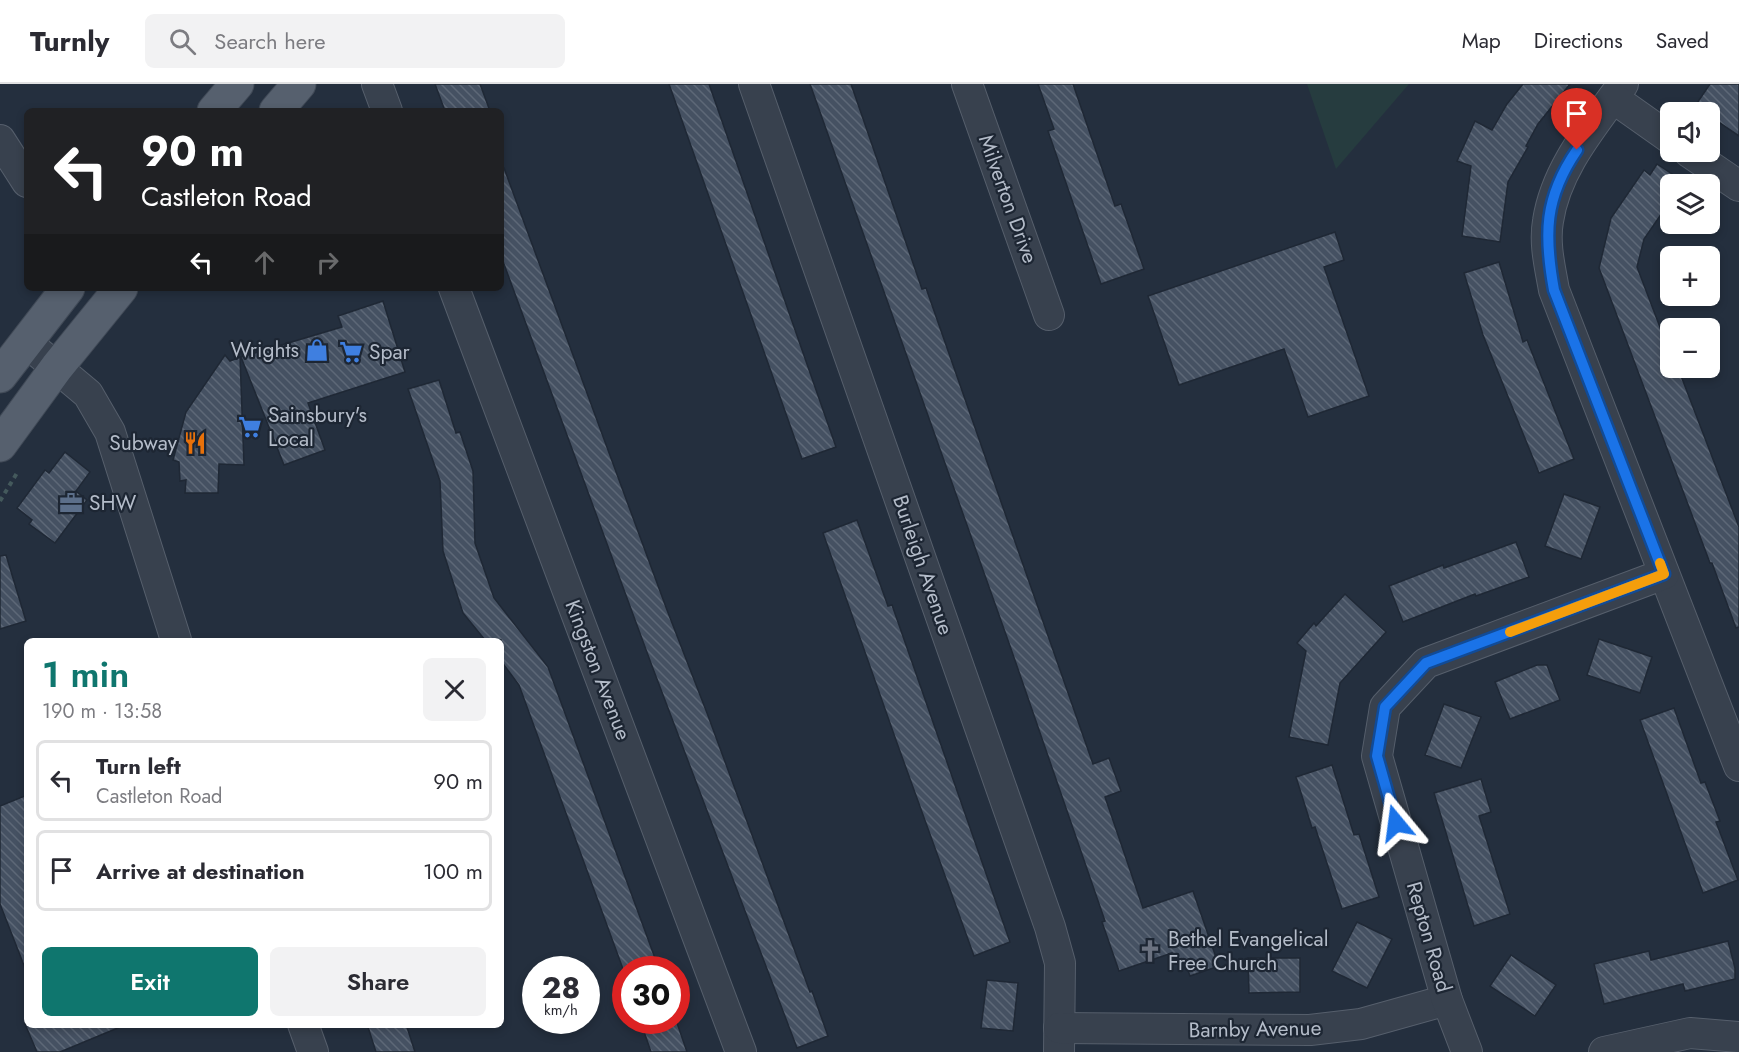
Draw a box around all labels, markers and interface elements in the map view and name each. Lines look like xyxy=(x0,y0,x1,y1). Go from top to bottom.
search box xyxy=(145,14,565,68)
text: Turnly xyxy=(30,21,109,62)
icon: search xyxy=(166,25,199,58)
text: Search here xyxy=(214,25,326,57)
text: Map xyxy=(1462,26,1501,56)
text: Directions xyxy=(1534,26,1623,56)
text: Saved xyxy=(1656,26,1709,56)
pin xyxy=(1551,88,1602,150)
icon: arrive xyxy=(1560,97,1593,130)
map controls xyxy=(1660,102,1720,378)
button: sound xyxy=(1660,102,1720,162)
text: 90 m xyxy=(141,121,244,182)
street label: Milverton Drive xyxy=(971,131,1045,268)
icon: left xyxy=(42,132,120,210)
button: layers xyxy=(1660,174,1720,234)
text: Castleton Road xyxy=(141,177,312,216)
icon: left xyxy=(185,246,218,279)
icon: ahead xyxy=(248,246,281,279)
icon: right xyxy=(311,246,344,279)
button: + xyxy=(1660,246,1720,306)
button: − xyxy=(1660,318,1720,378)
place label: Wrights xyxy=(231,335,299,365)
shop icon: Wrights xyxy=(304,337,330,363)
place label: Spar xyxy=(369,337,411,367)
supermarket icon: Spar xyxy=(338,339,364,365)
place label: Sainsbury's Local xyxy=(268,400,367,454)
supermarket icon: Sainsbury's Local xyxy=(237,414,263,440)
place label: Subway xyxy=(109,428,178,458)
restaurant icon: Subway xyxy=(182,430,208,456)
place label: SHW xyxy=(89,488,137,518)
office icon: SHW xyxy=(58,490,84,516)
street label: Burleigh Avenue xyxy=(885,491,961,639)
street label: Kingston Avenue xyxy=(557,596,639,745)
text: 1 min xyxy=(42,648,129,700)
button: close xyxy=(423,658,486,721)
text: 190 m · 13:58 xyxy=(42,697,162,726)
text: Turn left xyxy=(96,750,181,782)
icon: left xyxy=(45,764,78,797)
text: 90 m xyxy=(433,765,483,797)
text: Castleton Road xyxy=(96,782,222,811)
position arrow xyxy=(1364,791,1428,855)
icon: arrive xyxy=(45,854,78,887)
text: Arrive at destination xyxy=(96,855,305,887)
text: 100 m xyxy=(423,855,483,887)
street label: Repton Road xyxy=(1399,878,1459,996)
place label: Bethel Evangelical Free Church xyxy=(1168,924,1329,978)
church icon: Bethel Evangelical Free Church xyxy=(1137,938,1163,964)
button: Exit xyxy=(42,947,258,1016)
button: Share xyxy=(270,947,486,1016)
speed limit sign: 30 xyxy=(612,956,690,1034)
text: 28 xyxy=(542,966,580,1009)
text: km/h xyxy=(544,999,578,1021)
street label: Barnby Avenue xyxy=(1188,1013,1322,1045)

